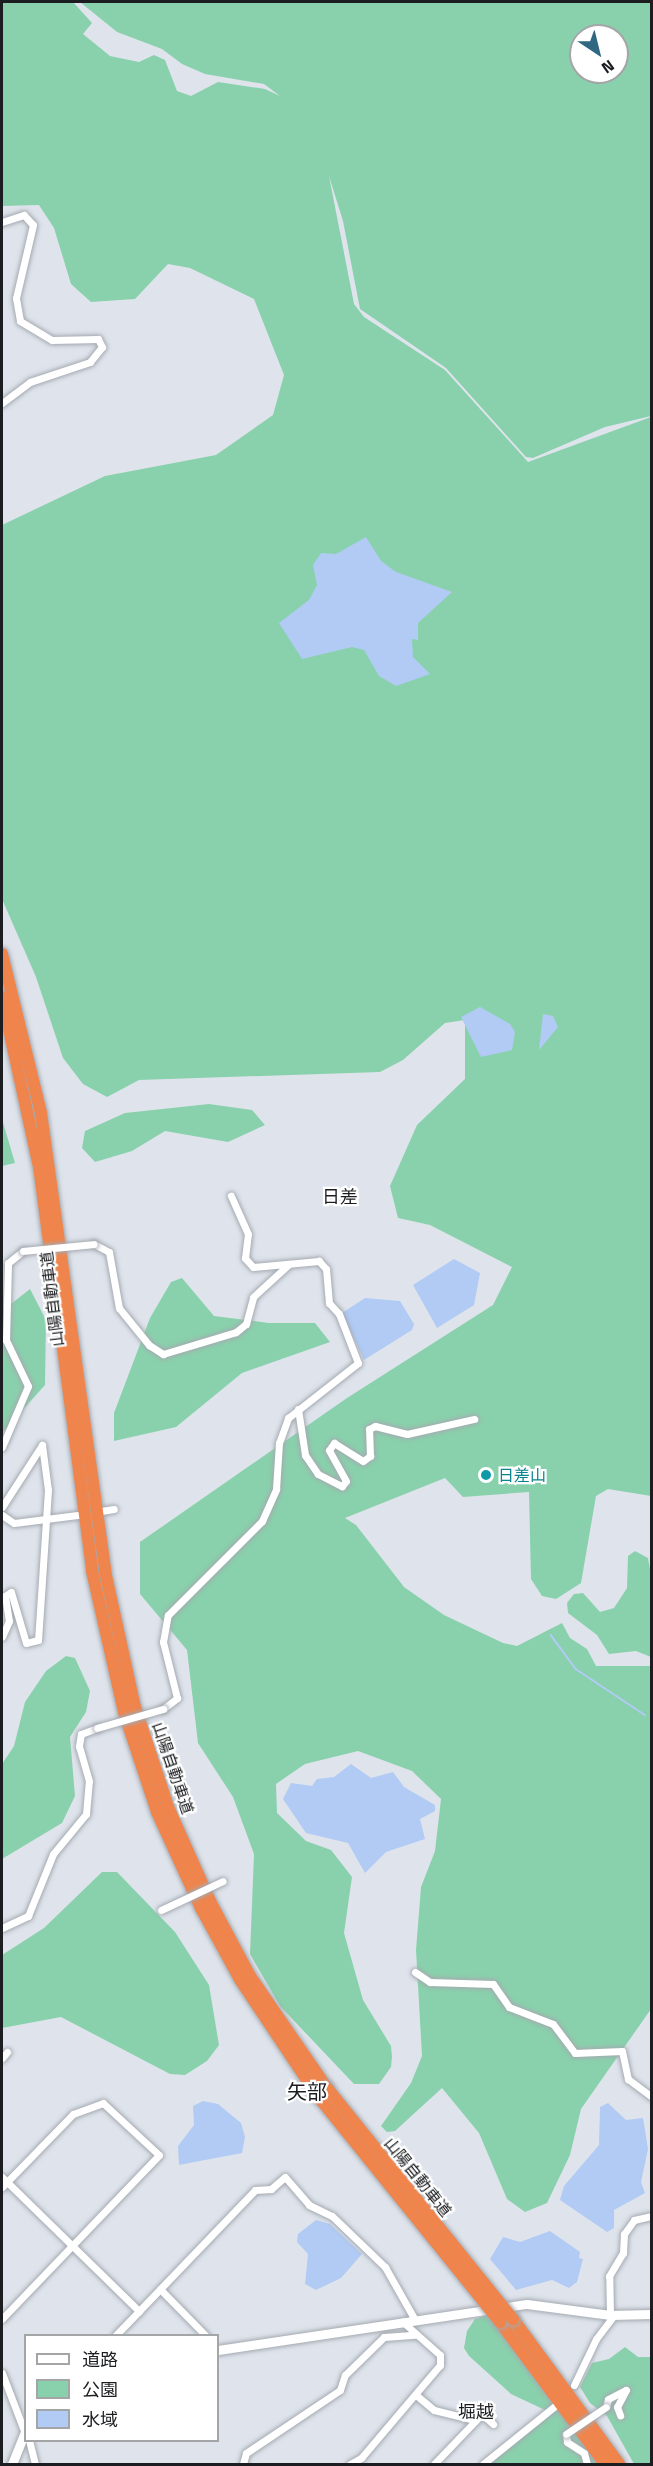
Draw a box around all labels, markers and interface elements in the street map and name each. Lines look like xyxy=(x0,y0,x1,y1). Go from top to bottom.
north arrow xyxy=(569,24,629,84)
text: N xyxy=(597,54,620,80)
district label: 日差 xyxy=(322,1186,358,1208)
street label: 山陽自動車道 xyxy=(37,1250,67,1348)
place label: 日差山 xyxy=(498,1465,546,1485)
marker: 日差山 xyxy=(479,1468,493,1482)
street label: 山陽自動車道 xyxy=(148,1719,198,1817)
district label: 矢部 xyxy=(287,2079,327,2103)
street label: 山陽自動車道 xyxy=(380,2134,456,2220)
legend xyxy=(24,2334,219,2442)
text: 道路 xyxy=(82,2346,118,2373)
text: 公園 xyxy=(82,2376,118,2403)
district label: 堀越 xyxy=(458,2401,494,2423)
text: 水域 xyxy=(82,2406,118,2433)

